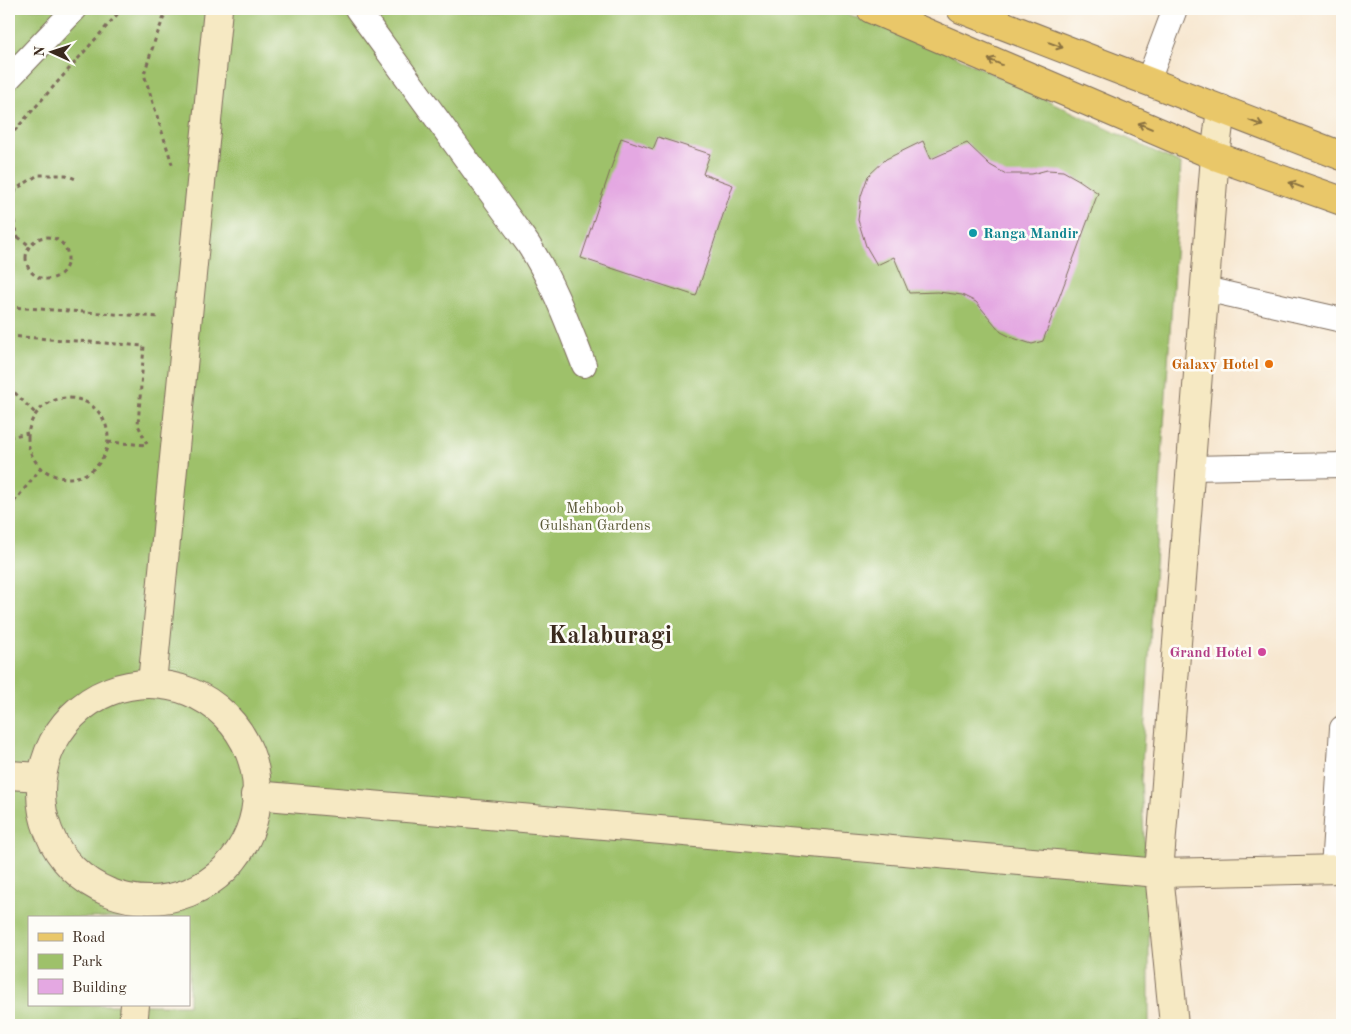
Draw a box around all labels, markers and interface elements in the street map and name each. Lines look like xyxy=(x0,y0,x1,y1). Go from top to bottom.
north arrow xyxy=(28,28,78,78)
one-way arrow xyxy=(1048,41,1063,50)
text: N xyxy=(33,45,47,57)
one-way arrow xyxy=(988,57,1004,66)
one-way arrow xyxy=(1248,119,1264,128)
one-way arrow xyxy=(1138,120,1153,130)
one-way arrow xyxy=(1289,180,1305,189)
marker: Ranga Mandir xyxy=(967,227,979,239)
place label: Ranga Mandir xyxy=(983,227,1079,242)
place label: Galaxy Hotel xyxy=(1171,358,1259,373)
marker: Galaxy Hotel xyxy=(1263,358,1275,370)
park label: Mehboob Gulshan Gardens xyxy=(540,502,650,534)
district label: Kalaburagi xyxy=(548,624,672,649)
place label: Grand Hotel xyxy=(1169,646,1252,661)
marker: Grand Hotel xyxy=(1256,646,1268,658)
legend xyxy=(28,916,190,1006)
text: Road xyxy=(72,931,106,946)
text: Park xyxy=(72,955,103,970)
text: Building xyxy=(72,981,127,996)

